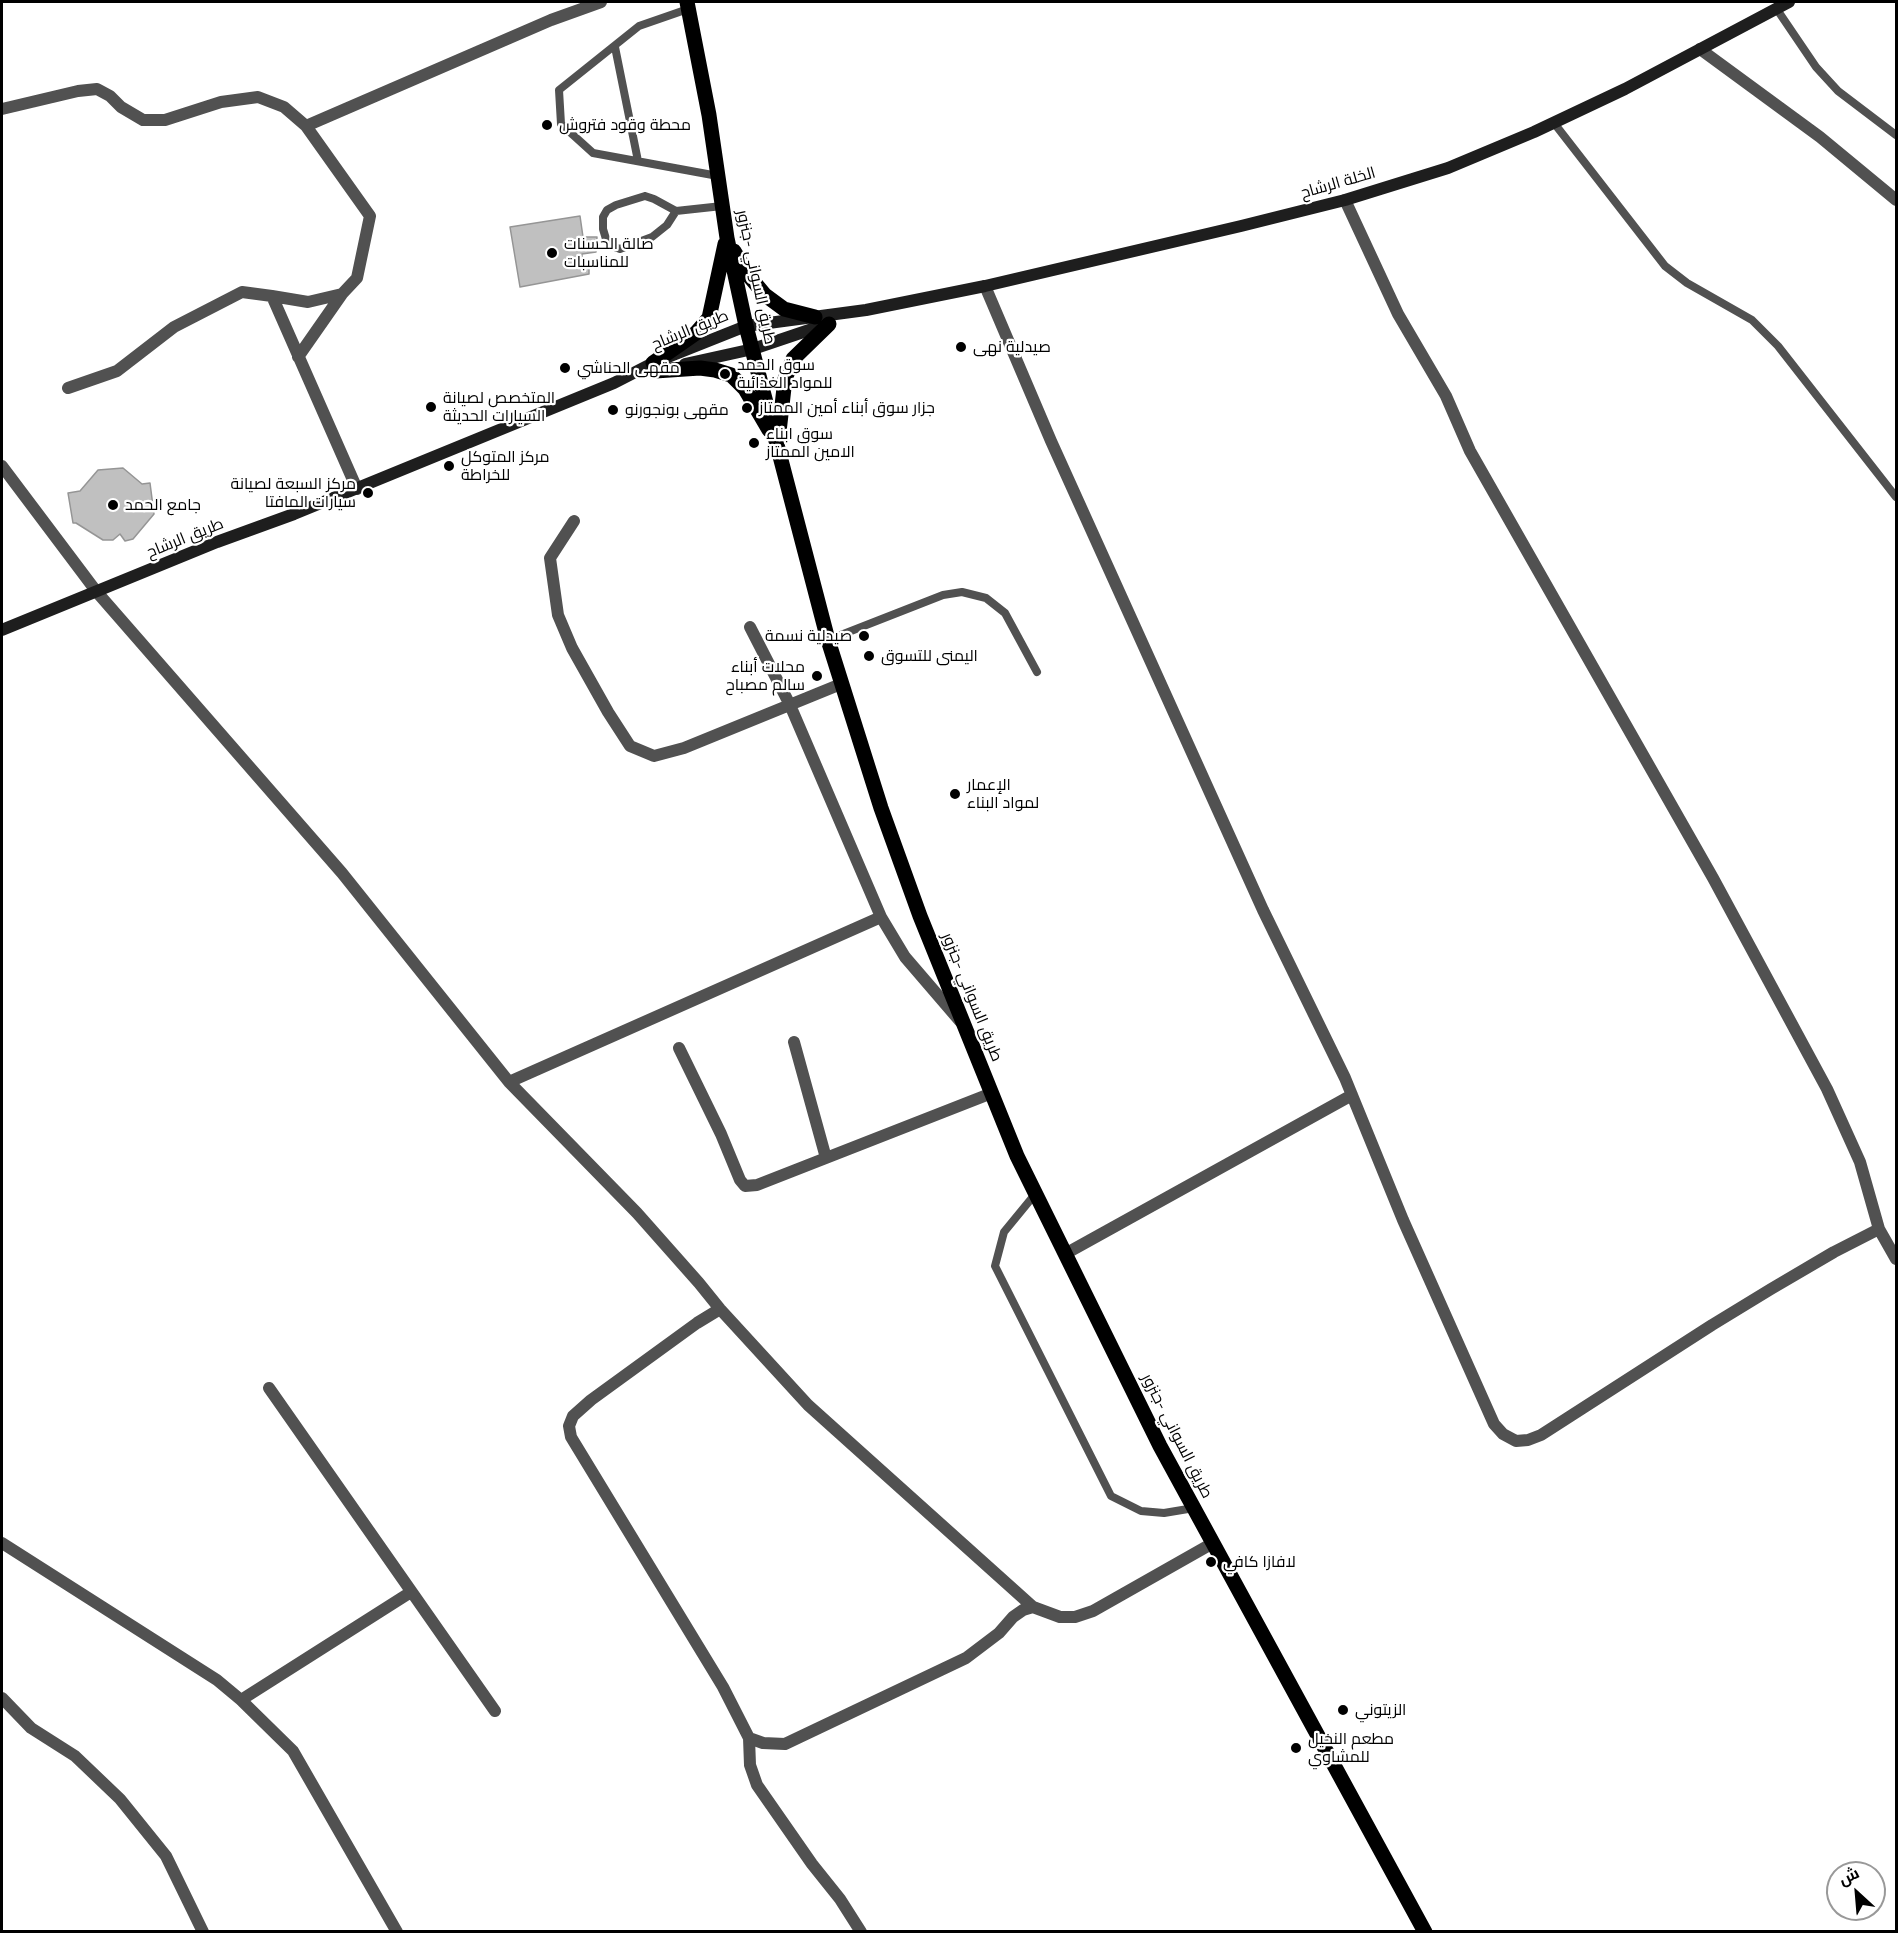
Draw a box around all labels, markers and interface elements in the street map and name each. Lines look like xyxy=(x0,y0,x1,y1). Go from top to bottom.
place label: محطة وقود فتروش xyxy=(559,115,691,135)
marker: محطة وقود فتروش xyxy=(540,118,554,132)
street label: الخلة الرشاح xyxy=(1298,163,1378,203)
street label: طريق السواني -جنزور xyxy=(732,208,780,346)
place label: صالة الحسنات للمناسبات xyxy=(564,234,654,272)
marker: صالة الحسنات للمناسبات xyxy=(545,246,559,260)
street label: طريق الرشاح xyxy=(649,306,731,354)
place label: صيدلية نهى xyxy=(973,337,1051,357)
marker: صيدلية نهى xyxy=(954,340,968,354)
place label: سوق الحمد للمواد الغذائية xyxy=(737,355,832,393)
place label: مقهى الحناشي xyxy=(577,358,680,378)
marker: مقهى الحناشي xyxy=(558,361,572,375)
marker: سوق الحمد للمواد الغذائية xyxy=(718,367,732,381)
place label: المتخصص لصيانة السيارات الحديثة xyxy=(443,388,555,426)
place label: جزار سوق أبناء أمين الممتاز xyxy=(759,398,935,418)
marker: المتخصص لصيانة السيارات الحديثة xyxy=(424,400,438,414)
place label: مقهى بونجورنو xyxy=(625,400,729,420)
marker: جزار سوق أبناء أمين الممتاز xyxy=(740,401,754,415)
marker: مقهى بونجورنو xyxy=(606,403,620,417)
place label: سوق ابناء الامين الممتاز xyxy=(766,424,855,462)
marker: سوق ابناء الامين الممتاز xyxy=(747,436,761,450)
place label: مركز المتوكل للخراطة xyxy=(461,447,550,485)
marker: مركز المتوكل للخراطة xyxy=(442,459,456,473)
place label: مركز السبعة لصيانة سيارات المافتا xyxy=(230,474,356,512)
marker: مركز السبعة لصيانة سيارات المافتا xyxy=(361,486,375,500)
place label: جامع الحمد xyxy=(125,495,201,515)
marker: جامع الحمد xyxy=(106,498,120,512)
street label: طريق الرشاح xyxy=(144,514,226,562)
place label: صيدلية نسمة xyxy=(765,626,852,646)
marker: صيدلية نسمة xyxy=(857,629,871,643)
place label: اليمنى للتسوق xyxy=(881,646,978,666)
marker: اليمنى للتسوق xyxy=(862,649,876,663)
place label: محلات أبناء سالم مصباح xyxy=(725,657,805,695)
marker: محلات أبناء سالم مصباح xyxy=(810,669,824,683)
place label: الإعمار لمواد البناء xyxy=(967,775,1039,813)
marker: الإعمار لمواد البناء xyxy=(948,787,962,801)
street label: طريق السواني -جنزور xyxy=(937,930,1007,1064)
street label: طريق السواني -جنزور xyxy=(1137,1371,1217,1501)
place label: لافازا كافي xyxy=(1223,1552,1296,1572)
marker: لافازا كافي xyxy=(1204,1555,1218,1569)
place label: الزيتوني xyxy=(1355,1700,1406,1720)
marker: الزيتوني xyxy=(1336,1703,1350,1717)
place label: مطعم النخيل للمشاوي xyxy=(1308,1729,1394,1767)
marker: مطعم النخيل للمشاوي xyxy=(1289,1741,1303,1755)
north arrow xyxy=(1826,1861,1886,1921)
text: ش xyxy=(1835,1863,1862,1889)

